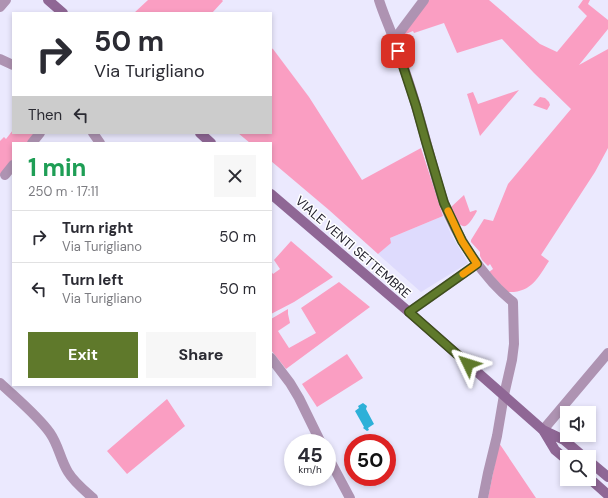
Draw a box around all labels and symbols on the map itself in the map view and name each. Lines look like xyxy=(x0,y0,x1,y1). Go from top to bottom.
pin xyxy=(381,34,415,68)
street label: VIALE VENTI SETTEMBRE xyxy=(292,192,414,302)
position arrow xyxy=(447,343,489,385)
speed limit sign: 50 xyxy=(344,434,396,486)

